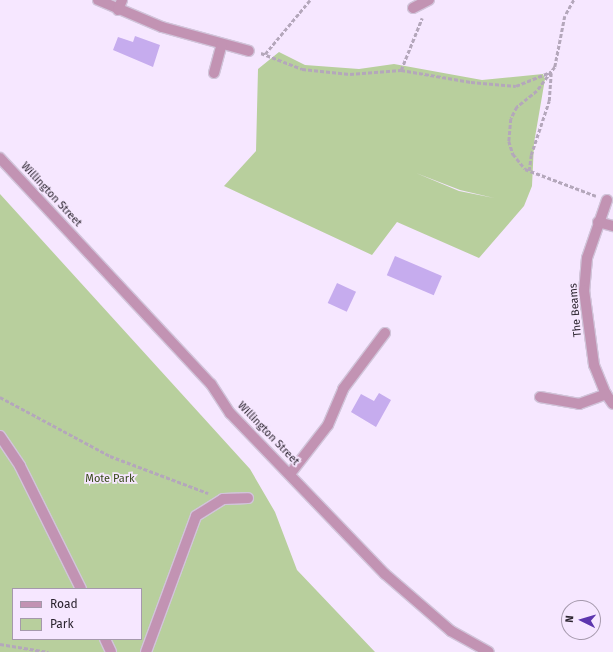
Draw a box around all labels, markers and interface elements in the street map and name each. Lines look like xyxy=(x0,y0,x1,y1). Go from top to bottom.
street label: Willington Street xyxy=(18,160,84,230)
street label: The Beams xyxy=(567,282,585,338)
street label: Willington Street xyxy=(234,399,302,469)
park label: Mote Park xyxy=(85,472,135,486)
legend xyxy=(12,588,142,640)
text: Road xyxy=(50,597,78,611)
north arrow xyxy=(561,600,601,640)
text: N xyxy=(563,615,576,623)
text: Park xyxy=(50,617,74,631)

